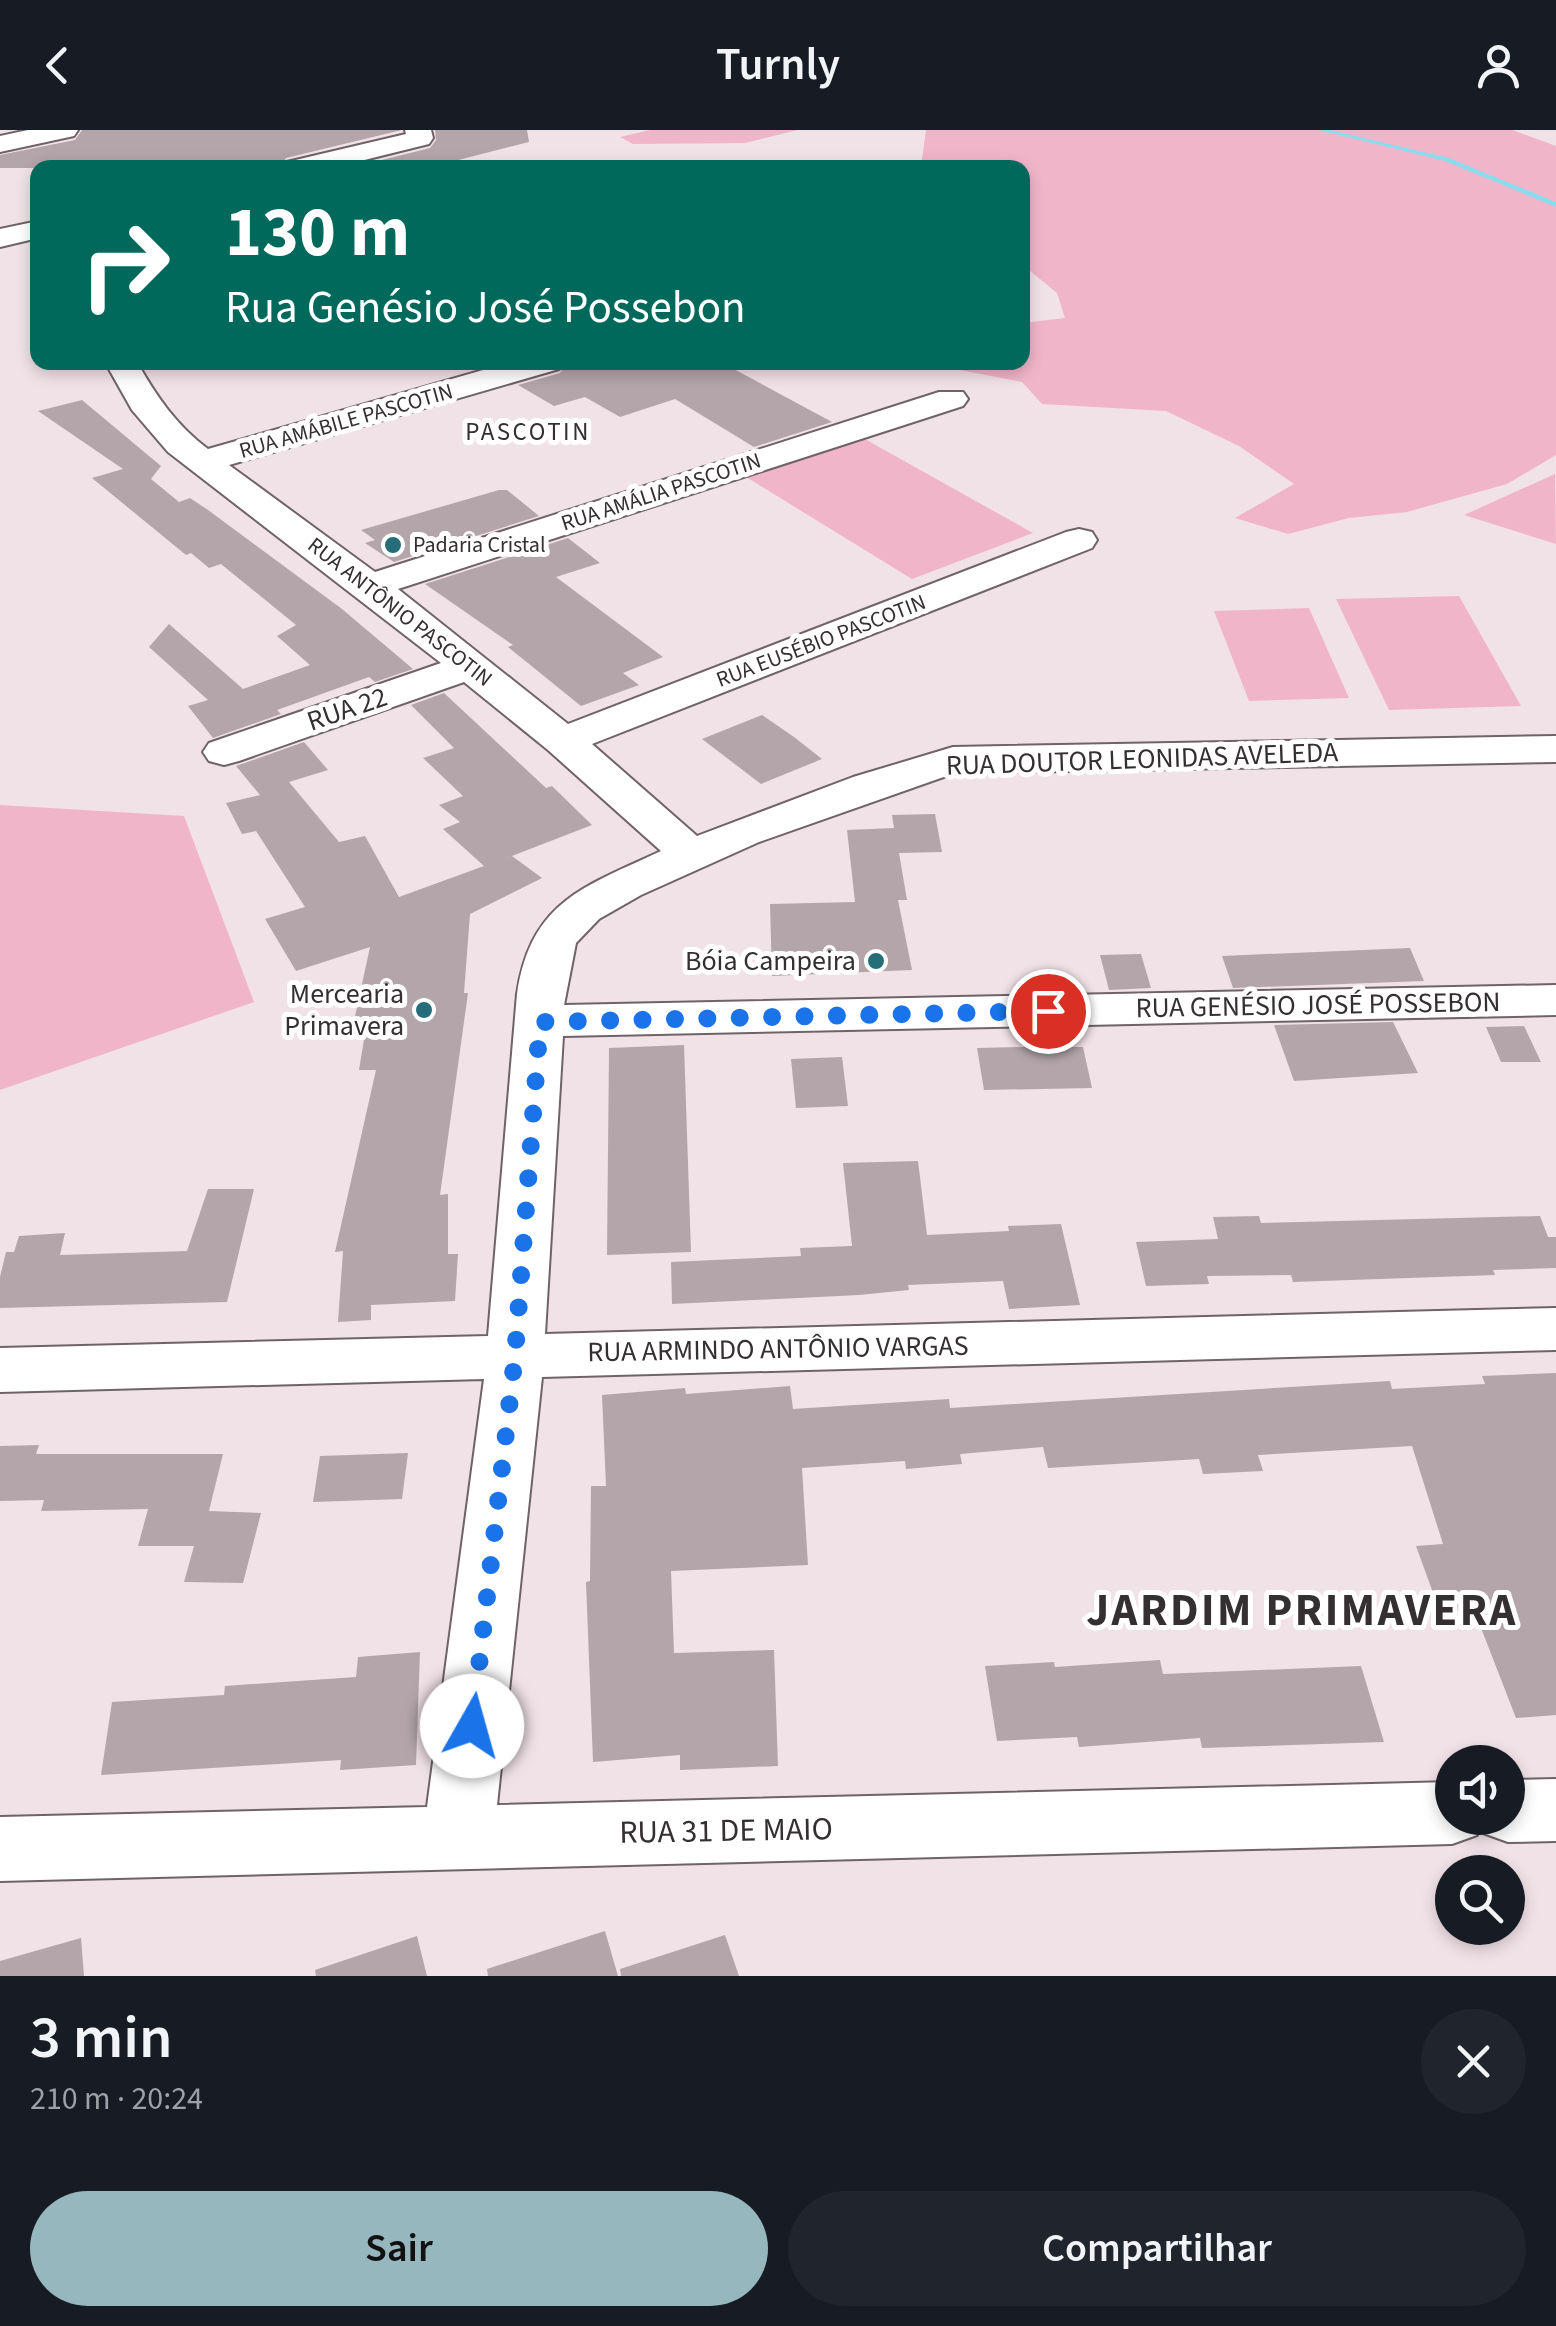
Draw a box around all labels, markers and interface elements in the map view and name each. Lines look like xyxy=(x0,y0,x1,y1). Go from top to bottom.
text: Turnly xyxy=(716,33,840,97)
icon: back xyxy=(30,38,85,93)
icon: person xyxy=(1471,38,1526,93)
text: 130 m xyxy=(225,183,410,283)
icon: right xyxy=(60,200,190,330)
text: Rua Genésio José Possebon xyxy=(225,276,746,340)
street label: RUA AMÁBILE PASCOTIN xyxy=(235,375,457,467)
district label: PASCOTIN xyxy=(465,414,591,450)
street label: RUA AMÁLIA PASCOTIN xyxy=(557,445,765,539)
place label: Padaria Cristal xyxy=(413,529,546,561)
street label: RUA ANTÔNIO PASCOTIN xyxy=(301,530,499,694)
marker: Padaria Cristal xyxy=(382,534,404,556)
street label: RUA EUSÉBIO PASCOTIN xyxy=(712,586,930,696)
street label: RUA 22 xyxy=(302,677,392,741)
street label: RUA DOUTOR LEONIDAS AVELEDA xyxy=(945,732,1340,786)
place label: Bóia Campeira xyxy=(685,941,856,981)
marker: Bóia Campeira xyxy=(865,950,887,972)
pin xyxy=(1006,969,1091,1054)
place label: Mercearia Primavera xyxy=(284,974,404,1046)
street label: RUA GENÉSIO JOSÉ POSSEBON xyxy=(1135,982,1501,1028)
icon: arrive xyxy=(1021,984,1076,1039)
marker: Mercearia Primavera xyxy=(413,999,435,1021)
street label: RUA ARMINDO ANTÔNIO VARGAS xyxy=(587,1326,969,1372)
district label: JARDIM PRIMAVERA xyxy=(1086,1579,1518,1643)
position arrow xyxy=(420,1674,524,1778)
map controls xyxy=(1435,1745,1525,1945)
button: sound xyxy=(1435,1745,1525,1835)
street label: RUA 31 DE MAIO xyxy=(619,1806,833,1856)
button: search xyxy=(1435,1855,1525,1945)
text: 3 min xyxy=(30,1996,173,2081)
button: close xyxy=(1421,2009,1526,2114)
text: 210 m · 20:24 xyxy=(30,2076,203,2122)
button: Sair xyxy=(30,2191,768,2306)
button: Compartilhar xyxy=(788,2191,1526,2306)

